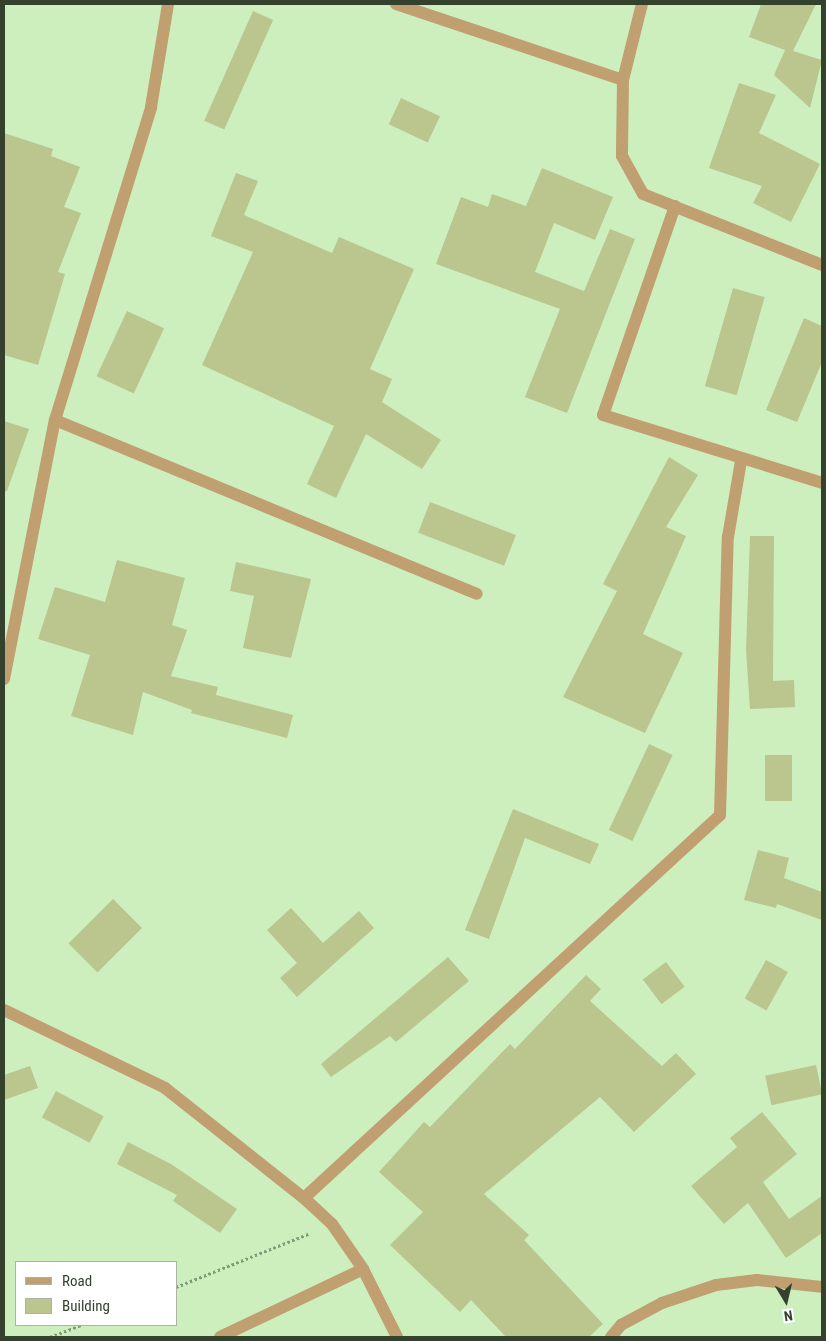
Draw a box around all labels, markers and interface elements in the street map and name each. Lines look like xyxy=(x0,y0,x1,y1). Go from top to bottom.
legend xyxy=(15,1261,178,1326)
text: Road xyxy=(62,1272,92,1290)
north arrow xyxy=(761,1276,811,1326)
text: Building xyxy=(62,1297,110,1315)
text: N xyxy=(783,1307,794,1324)

